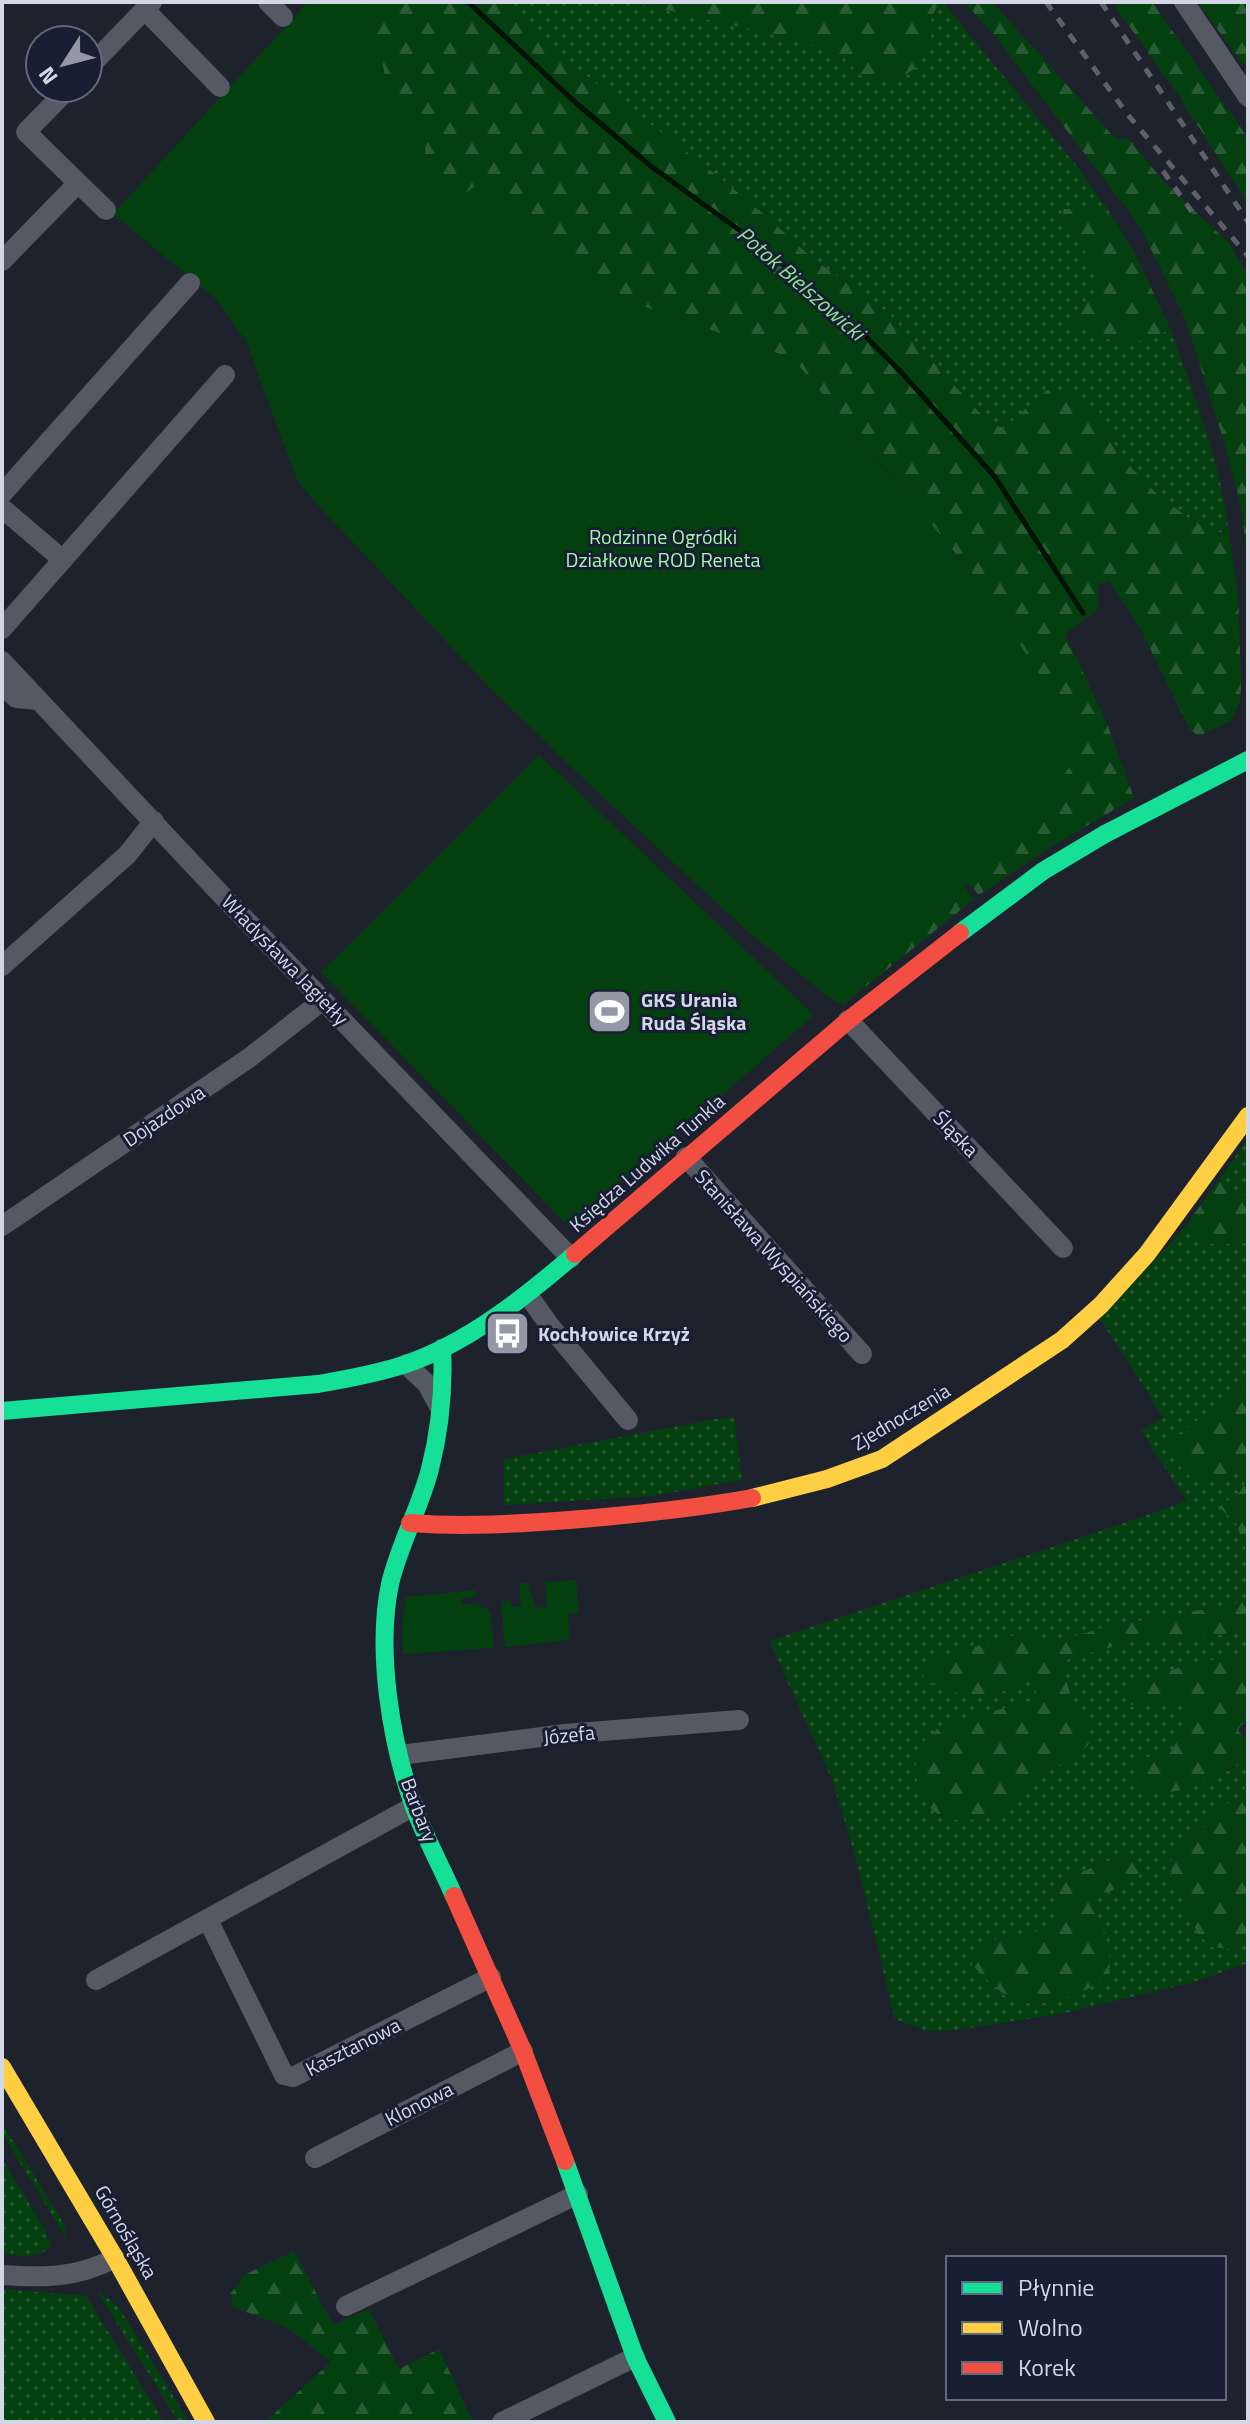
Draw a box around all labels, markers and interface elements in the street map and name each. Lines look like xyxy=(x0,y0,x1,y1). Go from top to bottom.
north arrow xyxy=(24,24,104,104)
text: N xyxy=(30,60,66,92)
water label: Potok Bielszowicki xyxy=(729,218,875,350)
park label: Rodzinne Ogródki Działkowe ROD Reneta xyxy=(566,521,760,575)
street label: Władysława Jagiełły xyxy=(215,887,356,1032)
place label: GKS Urania Ruda Śląska xyxy=(641,984,747,1038)
sports icon: GKS Urania Ruda Śląska xyxy=(586,987,634,1035)
street label: Dojazdowa xyxy=(116,1077,211,1154)
street label: Księdza Ludwika Tunkla xyxy=(562,1086,732,1239)
street label: Śląska xyxy=(926,1103,986,1164)
street label: Stanisława Wyspiańskiego xyxy=(688,1162,861,1349)
bus stop icon: Kochłowice Krzyż xyxy=(483,1310,531,1358)
place label: Kochłowice Krzyż xyxy=(538,1318,690,1349)
street label: Zjednoczenia xyxy=(846,1375,956,1458)
street label: Józefa xyxy=(541,1716,596,1753)
street label: Barbary xyxy=(393,1773,446,1847)
street label: Kasztanowa xyxy=(300,2009,406,2084)
street label: Klonowa xyxy=(379,2073,458,2134)
street label: Górnośląska xyxy=(87,2179,166,2284)
legend xyxy=(946,2256,1226,2400)
text: Płynnie xyxy=(1018,2269,1094,2305)
text: Wolno xyxy=(1018,2309,1083,2345)
text: Korek xyxy=(1018,2349,1076,2385)

